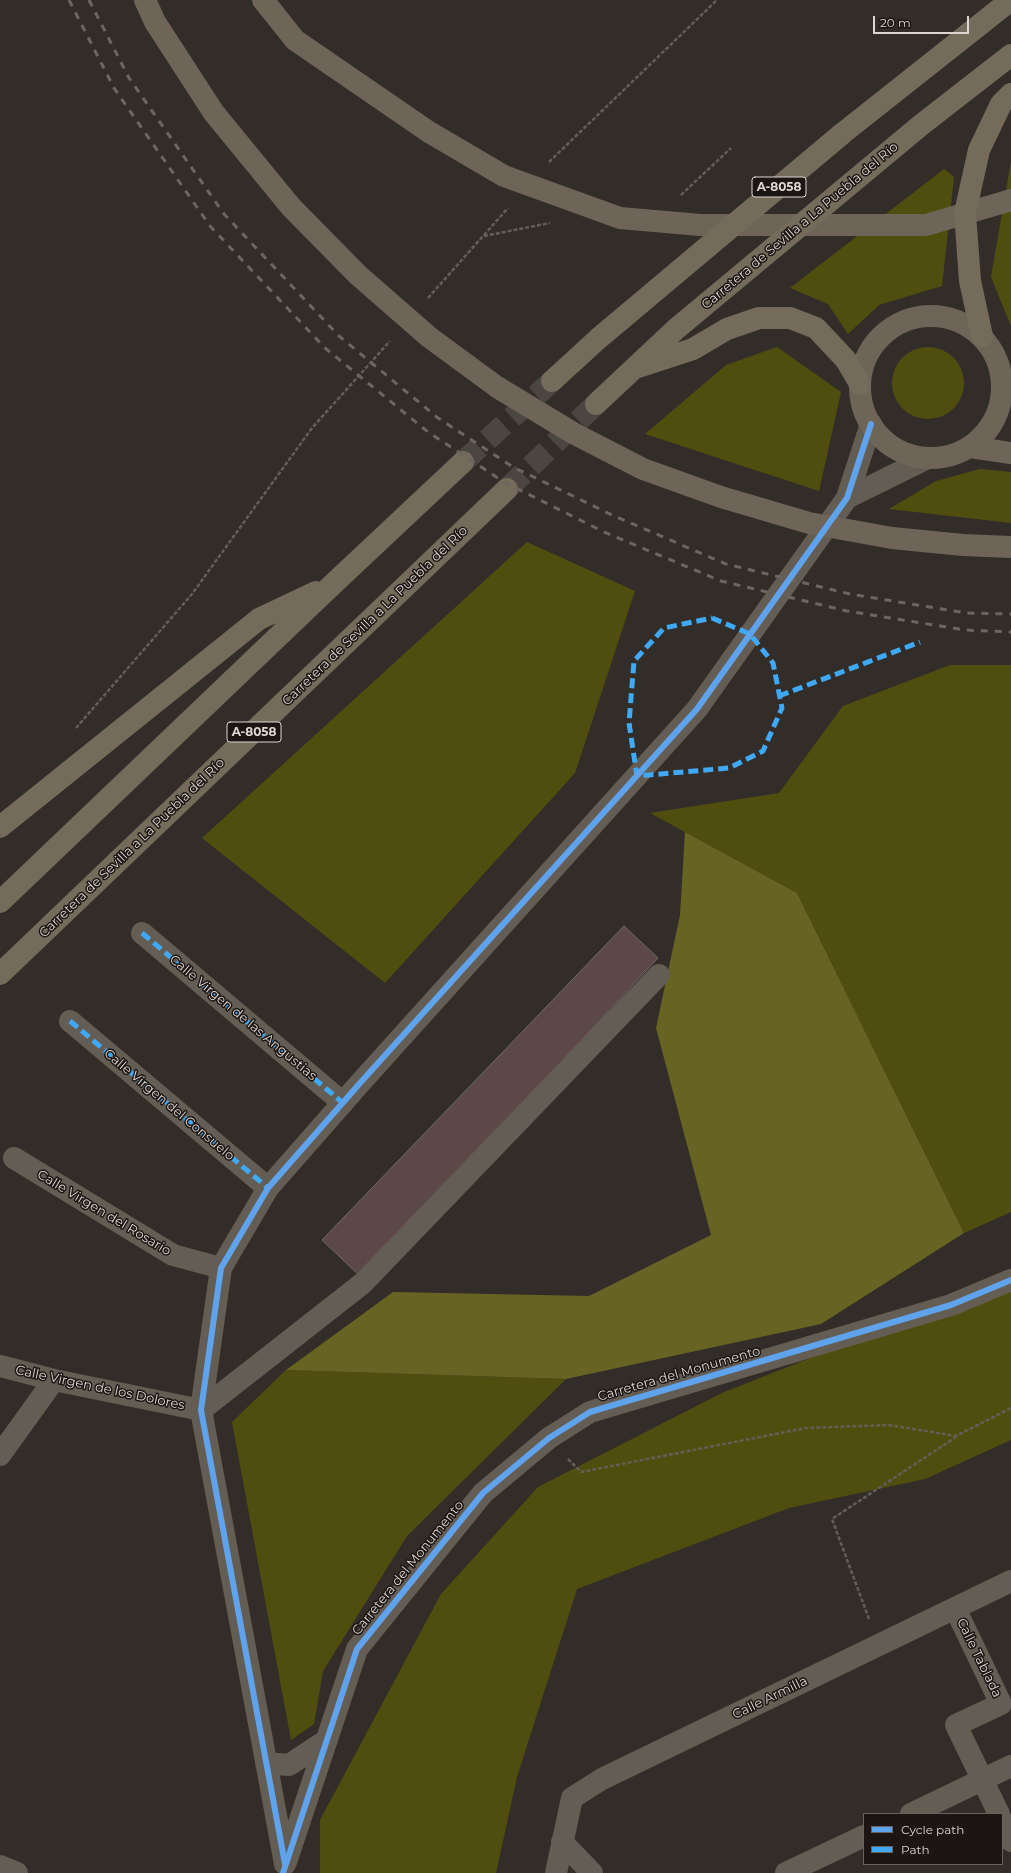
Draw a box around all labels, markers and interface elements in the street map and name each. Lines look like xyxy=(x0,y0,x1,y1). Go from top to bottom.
scale bar xyxy=(875,8,971,34)
text: 20 m xyxy=(880,15,911,30)
street label: Carretera de Sevilla a La Puebla del Río xyxy=(699,139,901,313)
road number: A-8058 xyxy=(752,177,806,197)
street label: Carretera de Sevilla a La Puebla del Río xyxy=(279,523,471,709)
road number: A-8058 xyxy=(227,722,281,742)
street label: Carretera de Sevilla a La Puebla del Río xyxy=(36,755,228,941)
street label: Calle Virgen de las Angustias xyxy=(166,952,320,1084)
street label: Calle Virgen del Consuelo xyxy=(101,1046,237,1164)
street label: Calle Virgen del Rosario xyxy=(34,1167,174,1259)
street label: Carretera del Monumento xyxy=(596,1343,762,1405)
street label: Calle Virgen de los Dolores xyxy=(14,1362,186,1414)
street label: Carretera del Monumento xyxy=(349,1498,467,1638)
street label: Calle Tablada xyxy=(953,1616,1005,1700)
street label: Calle Armilla xyxy=(730,1673,810,1723)
legend xyxy=(863,1813,1003,1865)
text: Cycle path xyxy=(901,1822,964,1837)
text: Path xyxy=(901,1842,930,1857)

